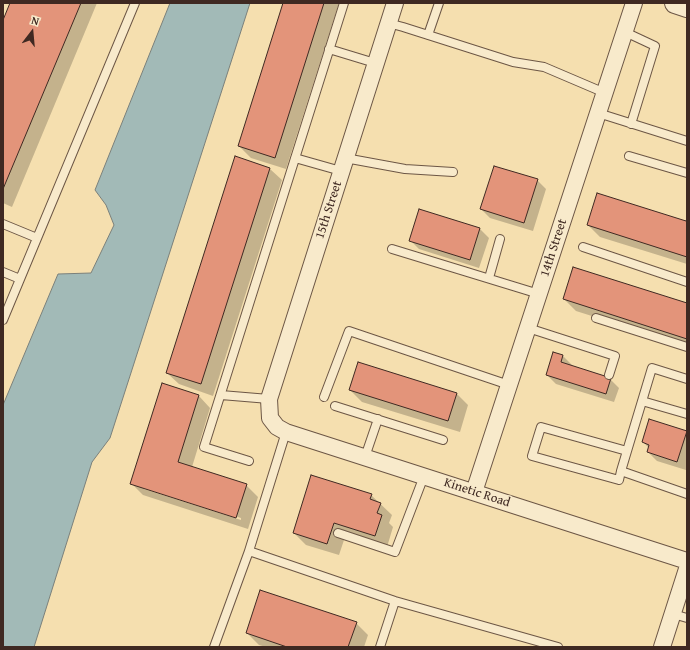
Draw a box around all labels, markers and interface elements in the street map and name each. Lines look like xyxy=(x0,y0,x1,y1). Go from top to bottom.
north arrow xyxy=(12,12,52,52)
text: N xyxy=(30,12,41,29)
street label: 15th Street xyxy=(312,179,346,241)
street label: 14th Street xyxy=(537,217,571,279)
street label: Kinetic Road xyxy=(442,475,512,511)

